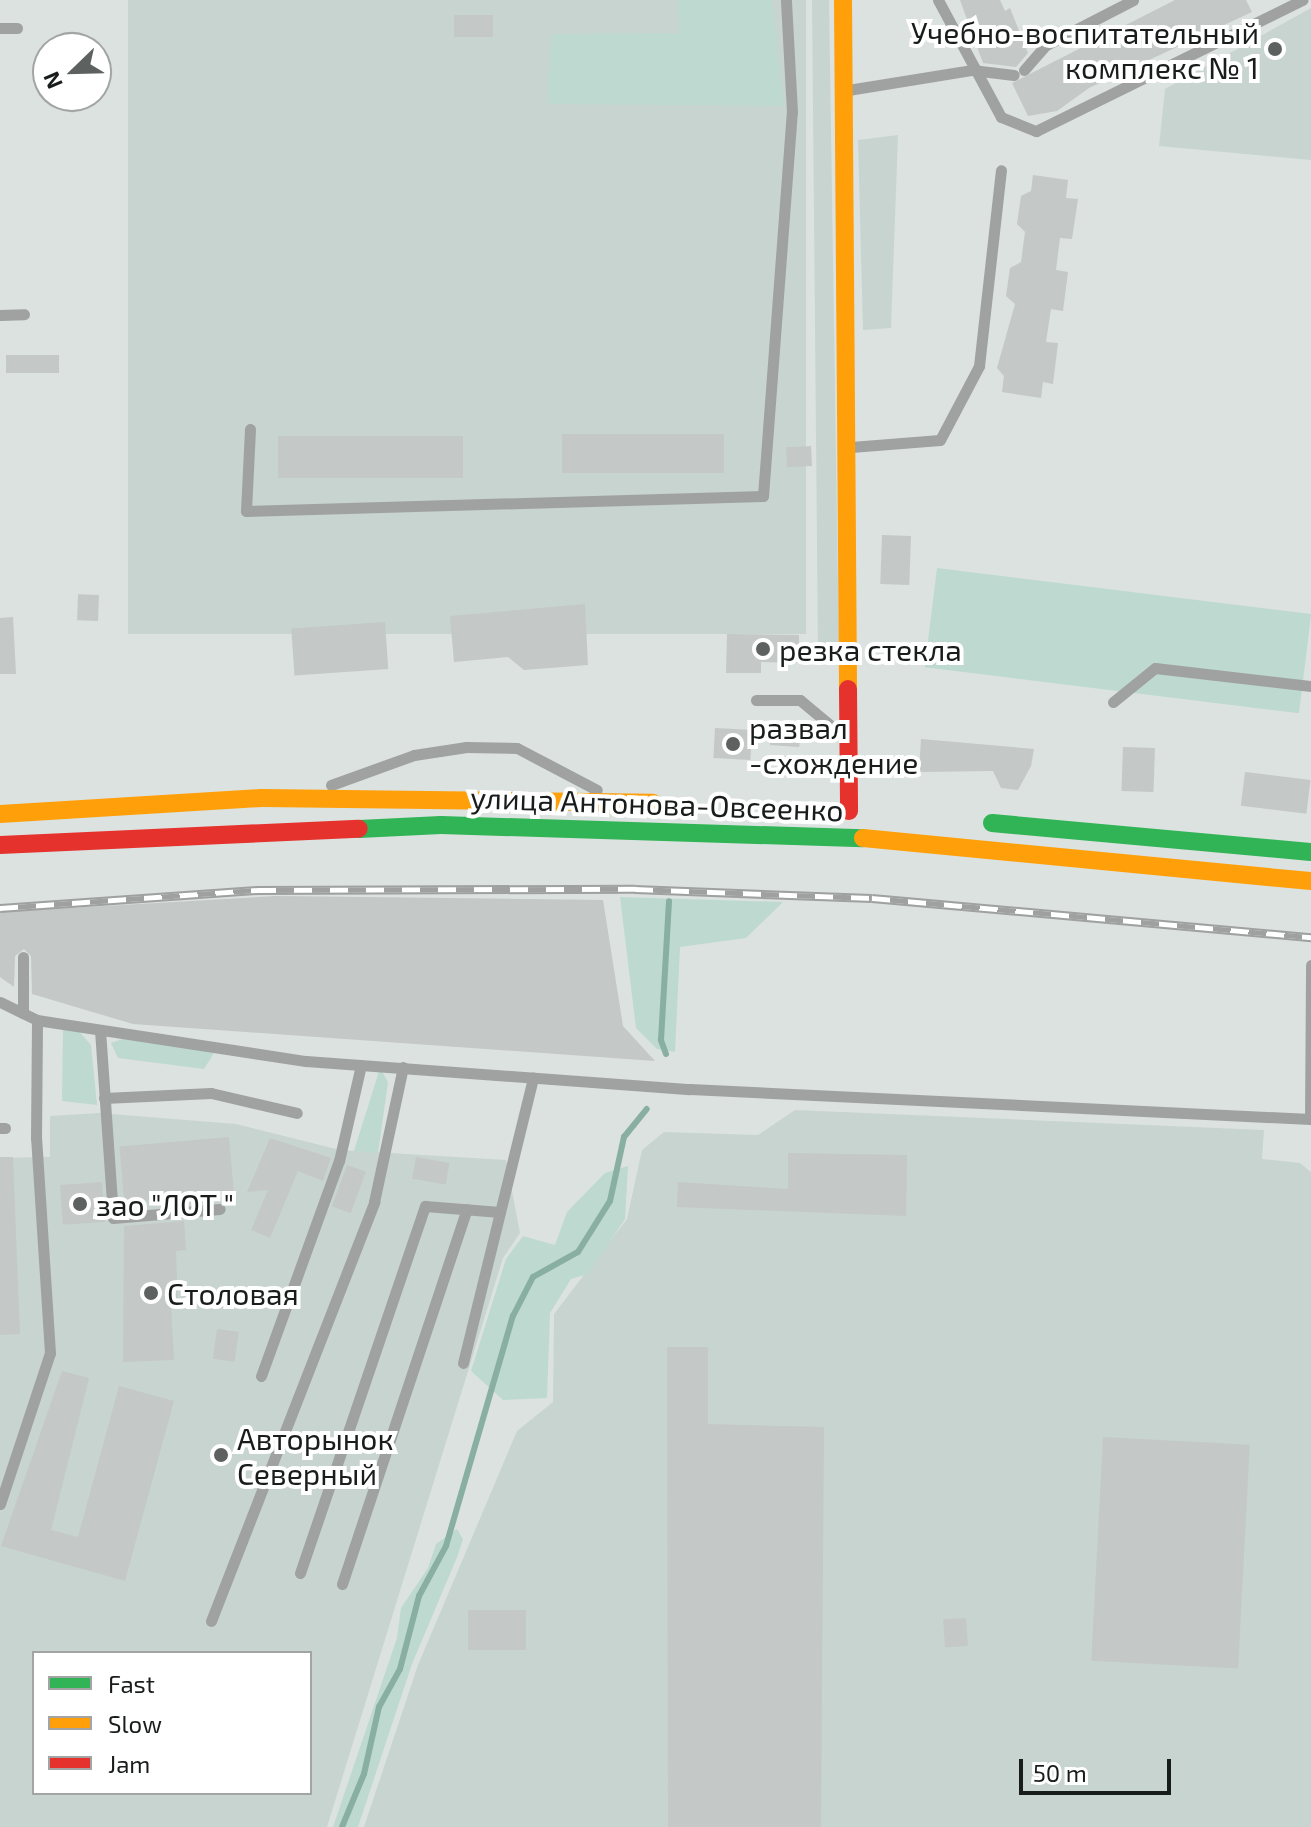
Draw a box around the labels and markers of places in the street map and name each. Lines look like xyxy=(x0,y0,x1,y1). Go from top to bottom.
place label: Учебно-воспитательный комплекс № 1 xyxy=(911,14,1259,84)
marker: Учебно-воспитательный комплекс № 1 xyxy=(1266,40,1284,58)
place label: резка стекла xyxy=(779,631,962,667)
marker: резка стекла xyxy=(754,640,772,658)
place label: развал -схождение xyxy=(749,709,918,780)
marker: развал -схождение xyxy=(724,735,742,753)
place label: зао "ЛОТ " xyxy=(96,1186,235,1222)
marker: зао "ЛОТ " xyxy=(71,1195,89,1213)
place label: Столовая xyxy=(167,1275,299,1311)
marker: Столовая xyxy=(142,1284,160,1302)
place label: Авторынок Северный xyxy=(237,1420,394,1490)
marker: Авторынок Северный xyxy=(212,1446,230,1464)

